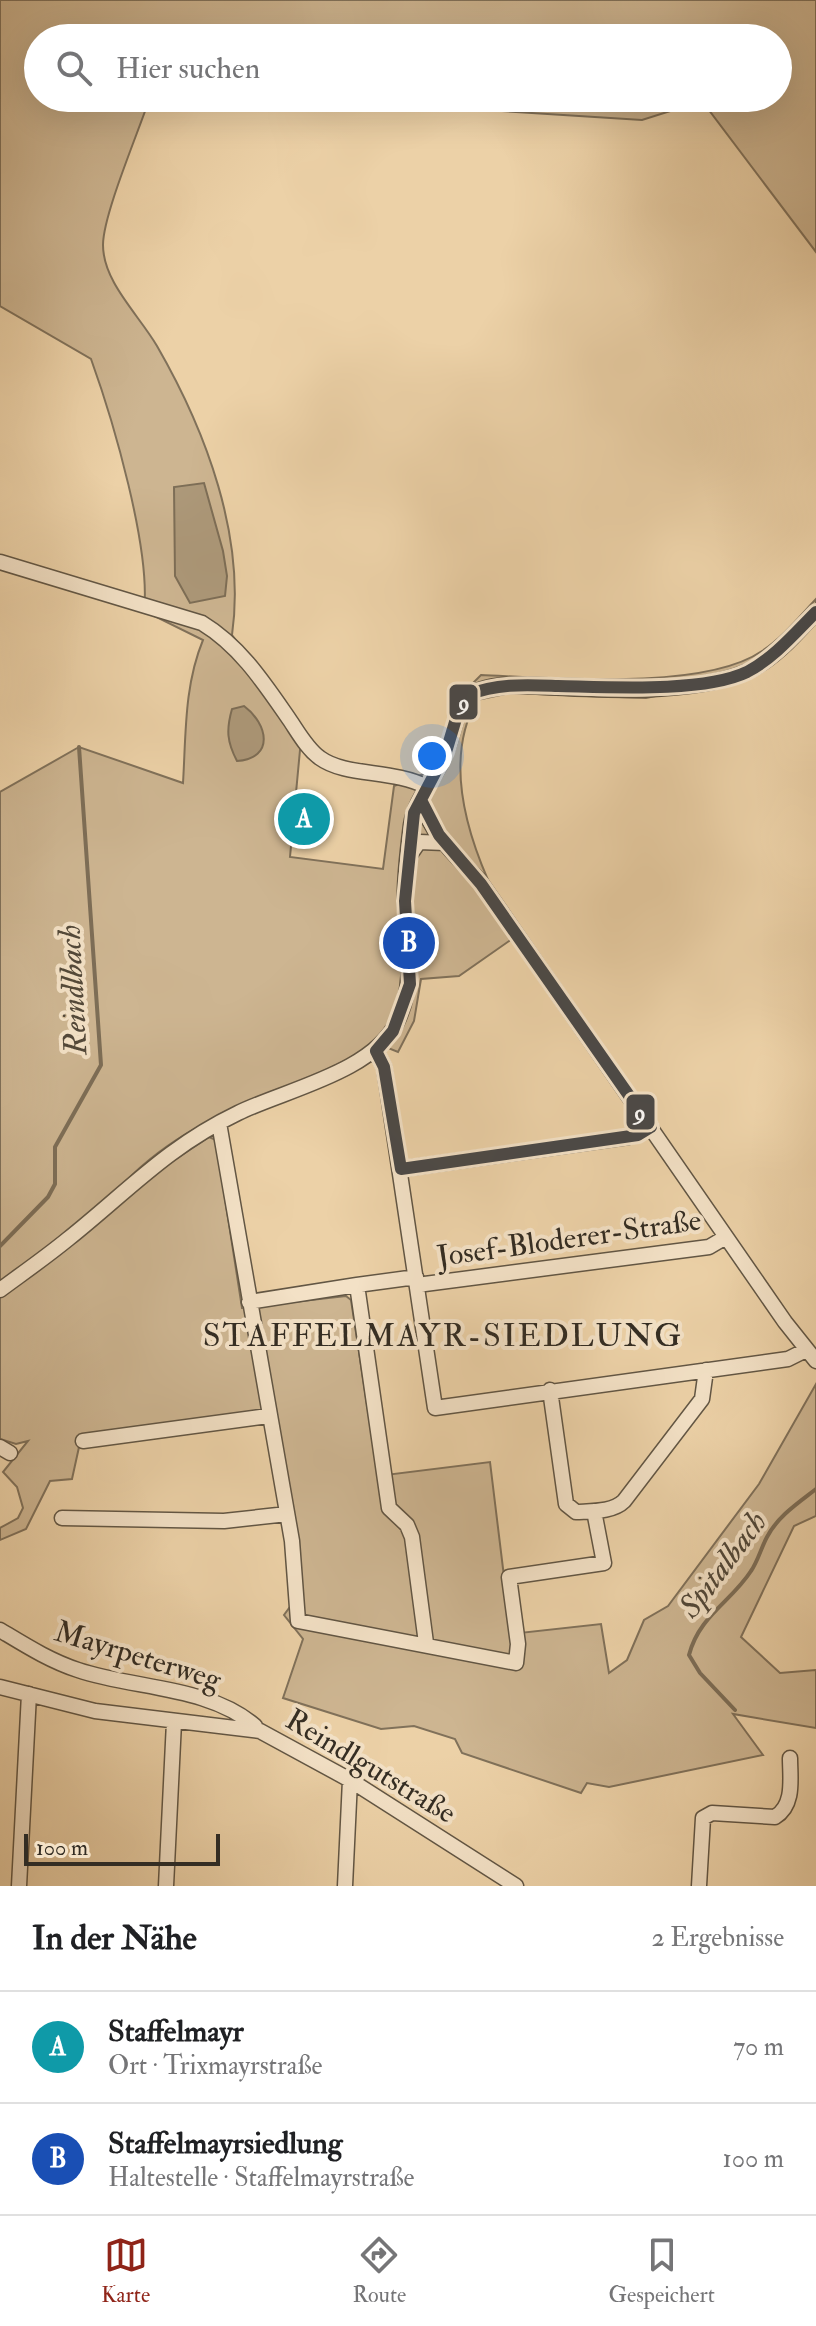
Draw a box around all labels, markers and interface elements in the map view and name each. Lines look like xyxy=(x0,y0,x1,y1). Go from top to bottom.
search box xyxy=(24,24,792,112)
icon: search xyxy=(52,46,96,90)
text: Hier suchen xyxy=(116,50,260,87)
line badge: 9 xyxy=(448,683,479,721)
text: 9 xyxy=(456,689,470,717)
your location xyxy=(412,736,452,776)
pin: A xyxy=(278,789,330,849)
pin: B xyxy=(383,913,435,973)
water label: Reindlbach xyxy=(50,924,96,1057)
line badge: 9 xyxy=(625,1093,656,1131)
text: 9 xyxy=(632,1099,646,1127)
street label: Josef-Bloderer-Straße xyxy=(434,1202,703,1275)
district label: STAFFELMAYR-SIEDLUNG xyxy=(203,1316,683,1356)
water label: Spitalbach xyxy=(669,1503,776,1627)
street label: Mayrpeterweg xyxy=(50,1613,227,1699)
street label: Reindlgutstraße xyxy=(279,1701,463,1832)
scale bar xyxy=(24,1830,220,1866)
text: 100 m xyxy=(36,1834,88,1862)
text: In der Nähe xyxy=(32,1917,197,1960)
text: 2 Ergebnisse xyxy=(652,1922,784,1954)
text: Staffelmayr xyxy=(108,2013,244,2050)
text: A xyxy=(50,2031,66,2063)
text: 70 m xyxy=(733,2031,784,2063)
text: Ort · Trixmayrstraße xyxy=(108,2050,322,2082)
text: Staffelmayrsiedlung xyxy=(108,2125,343,2162)
text: B xyxy=(49,2143,67,2175)
text: 100 m xyxy=(723,2143,784,2175)
text: Haltestelle · Staffelmayrstraße xyxy=(108,2162,414,2194)
tab: Karte xyxy=(101,2233,150,2309)
tab: Route xyxy=(352,2233,406,2309)
tab: Gespeichert xyxy=(609,2233,715,2309)

